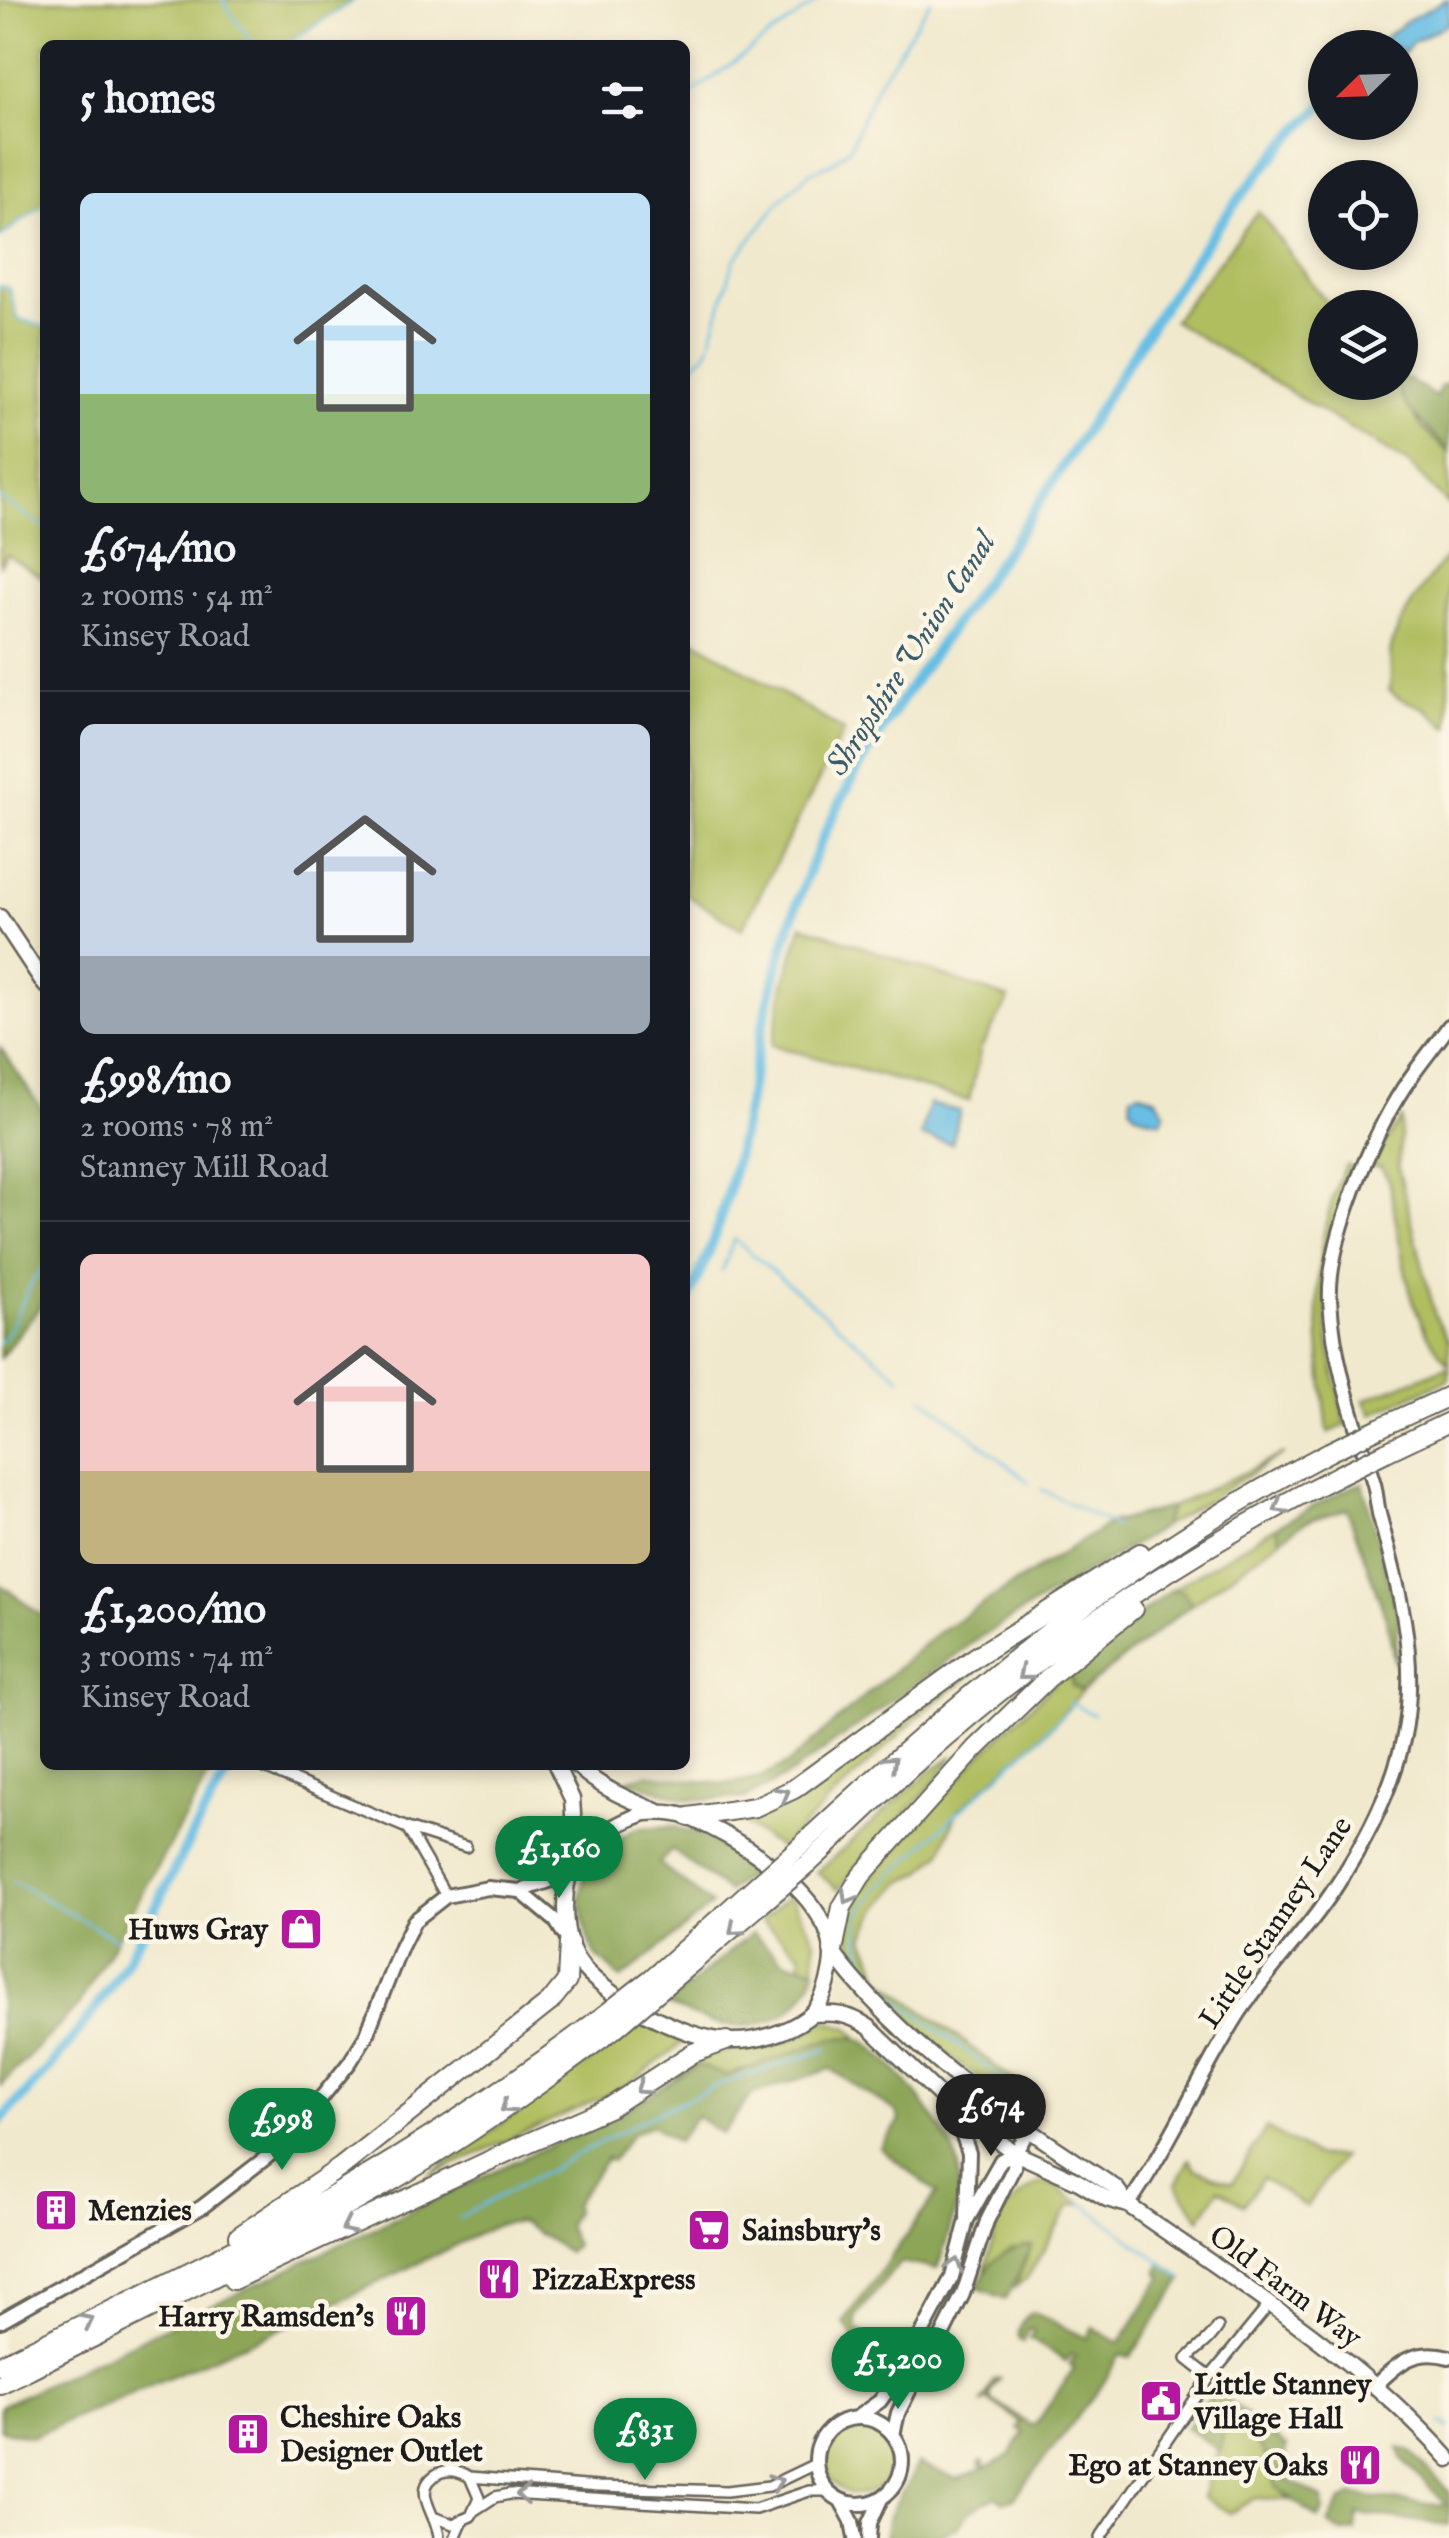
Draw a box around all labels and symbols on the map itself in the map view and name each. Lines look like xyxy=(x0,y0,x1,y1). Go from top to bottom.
north arrow xyxy=(1308,30,1418,140)
water label: Shropshire Union Canal xyxy=(818,523,1008,784)
one-way arrow xyxy=(1273,1495,1291,1514)
one-way arrow xyxy=(1018,1662,1036,1680)
one-way arrow xyxy=(879,1755,898,1773)
one-way arrow xyxy=(772,1787,790,1807)
street label: Little Stanney Lane xyxy=(1192,1810,1362,2037)
pin: £1,160 xyxy=(478,1816,640,1901)
one-way arrow xyxy=(841,1886,861,1904)
shop icon: Huws Gray xyxy=(278,1906,324,1952)
place label: Huws Gray xyxy=(128,1912,269,1950)
one-way arrow xyxy=(728,1917,747,1935)
pin: £674 xyxy=(932,2074,1050,2159)
one-way arrow xyxy=(635,2076,653,2095)
pin: £998 xyxy=(223,2088,341,2173)
one-way arrow xyxy=(499,2095,518,2113)
building icon: Menzies xyxy=(33,2187,79,2233)
place label: Menzies xyxy=(88,2193,192,2231)
supermarket icon: Sainsbury's xyxy=(686,2207,732,2253)
place label: Sainsbury's xyxy=(742,2213,881,2251)
one-way arrow xyxy=(340,2214,358,2234)
street label: Old Farm Way xyxy=(1201,2218,1369,2358)
restaurant icon: PizzaExpress xyxy=(476,2256,522,2302)
one-way arrow xyxy=(943,2257,964,2274)
place label: PizzaExpress xyxy=(532,2262,696,2300)
restaurant icon: Harry Ramsden's xyxy=(383,2293,429,2339)
place label: Harry Ramsden's xyxy=(158,2299,374,2337)
one-way arrow xyxy=(77,2314,95,2334)
pin: £1,200 xyxy=(817,2327,979,2412)
place label: Little Stanney Village Hall xyxy=(1193,2367,1373,2439)
public building icon: Little Stanney Village Hall xyxy=(1138,2378,1184,2424)
pin: £831 xyxy=(586,2398,704,2483)
place label: Cheshire Oaks Designer Outlet xyxy=(280,2400,484,2472)
building icon: Cheshire Oaks Designer Outlet xyxy=(225,2411,271,2457)
restaurant icon: Ego at Stanney Oaks xyxy=(1337,2442,1383,2488)
place label: Ego at Stanney Oaks xyxy=(1068,2448,1328,2486)
one-way arrow xyxy=(766,2473,783,2494)
one-way arrow xyxy=(515,2485,531,2506)

